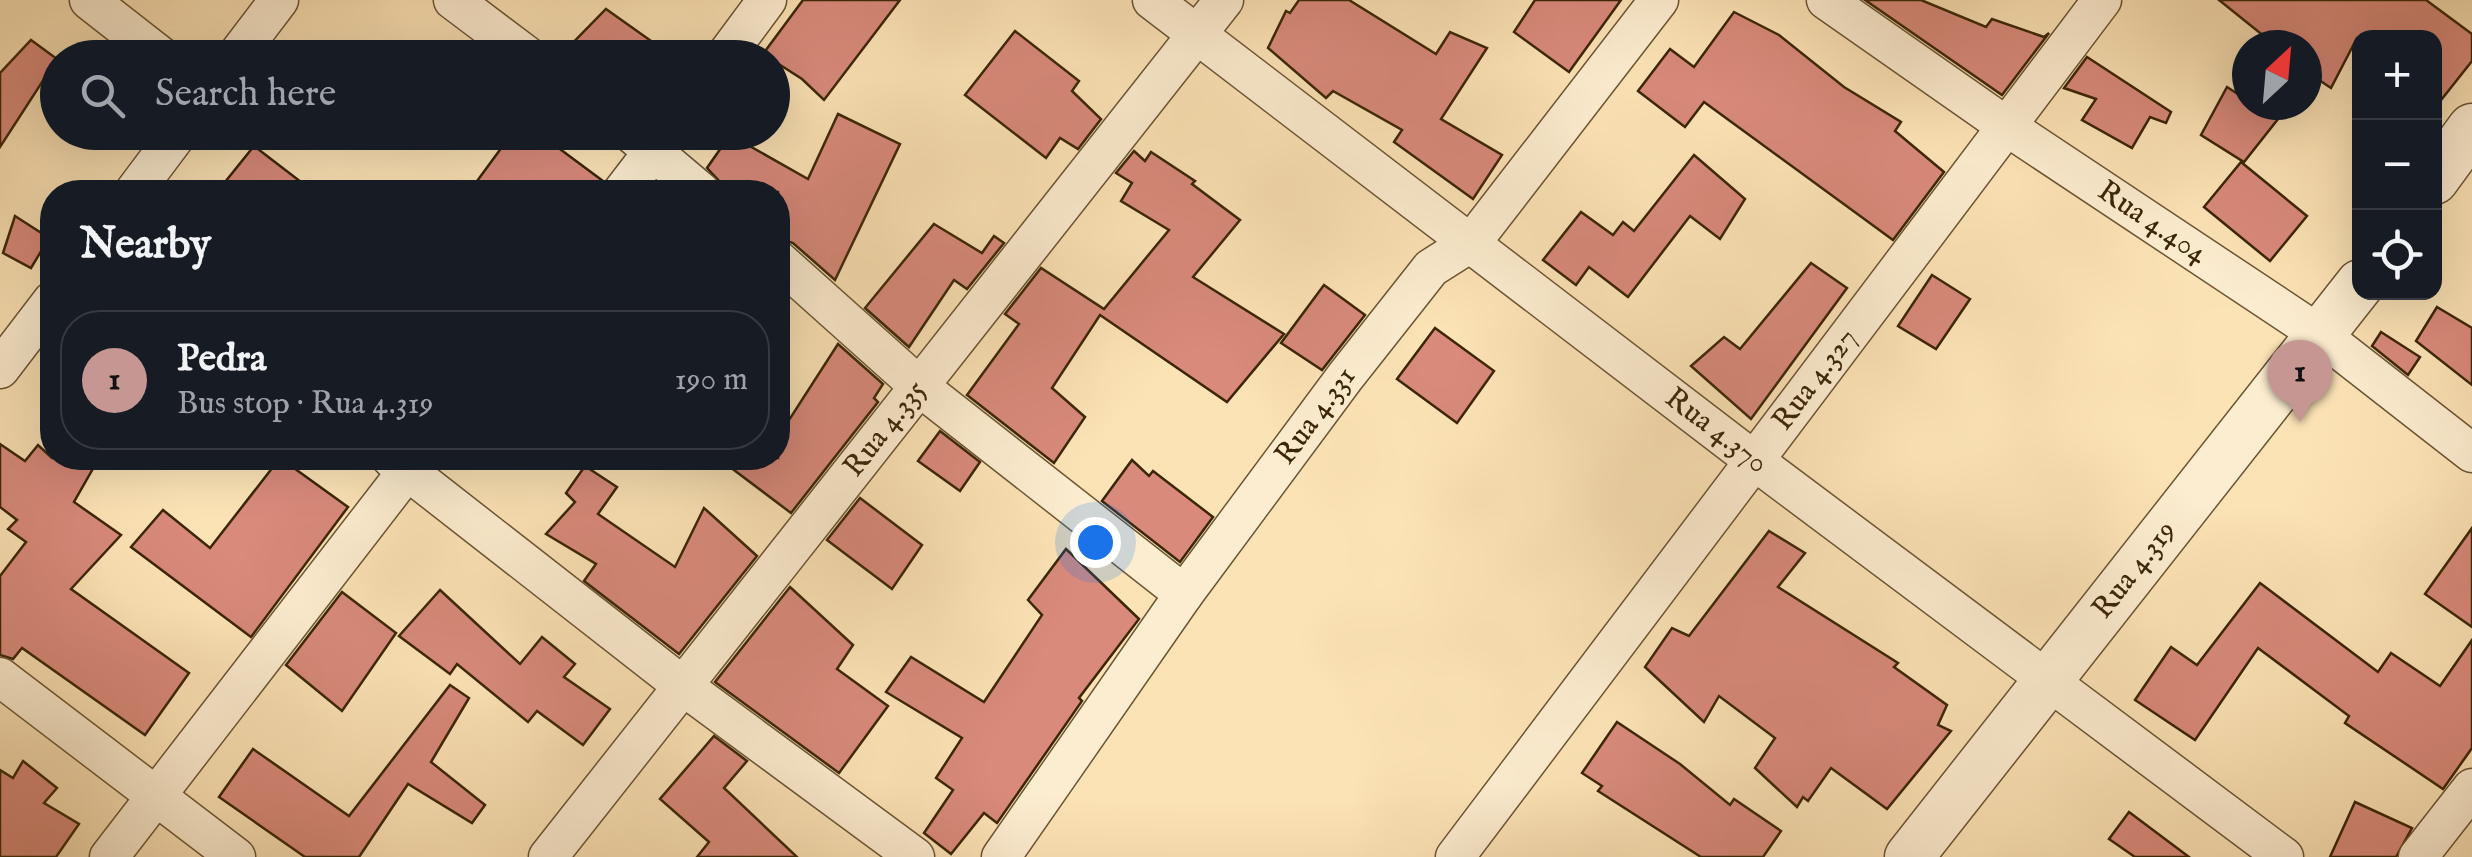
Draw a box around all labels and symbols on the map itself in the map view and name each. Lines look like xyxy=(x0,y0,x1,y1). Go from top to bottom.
north arrow xyxy=(2232,30,2322,120)
street label: Rua 4.404 xyxy=(2090,173,2214,273)
street label: Rua 4.327 xyxy=(1764,321,1866,439)
pin: 1 xyxy=(2268,340,2332,422)
street label: Rua 4.331 xyxy=(1267,359,1365,473)
street label: Rua 4.335 xyxy=(836,373,935,485)
street label: Rua 4.370 xyxy=(1657,380,1775,483)
street label: Rua 4.319 xyxy=(2084,513,2185,627)
your location xyxy=(1070,517,1121,568)

